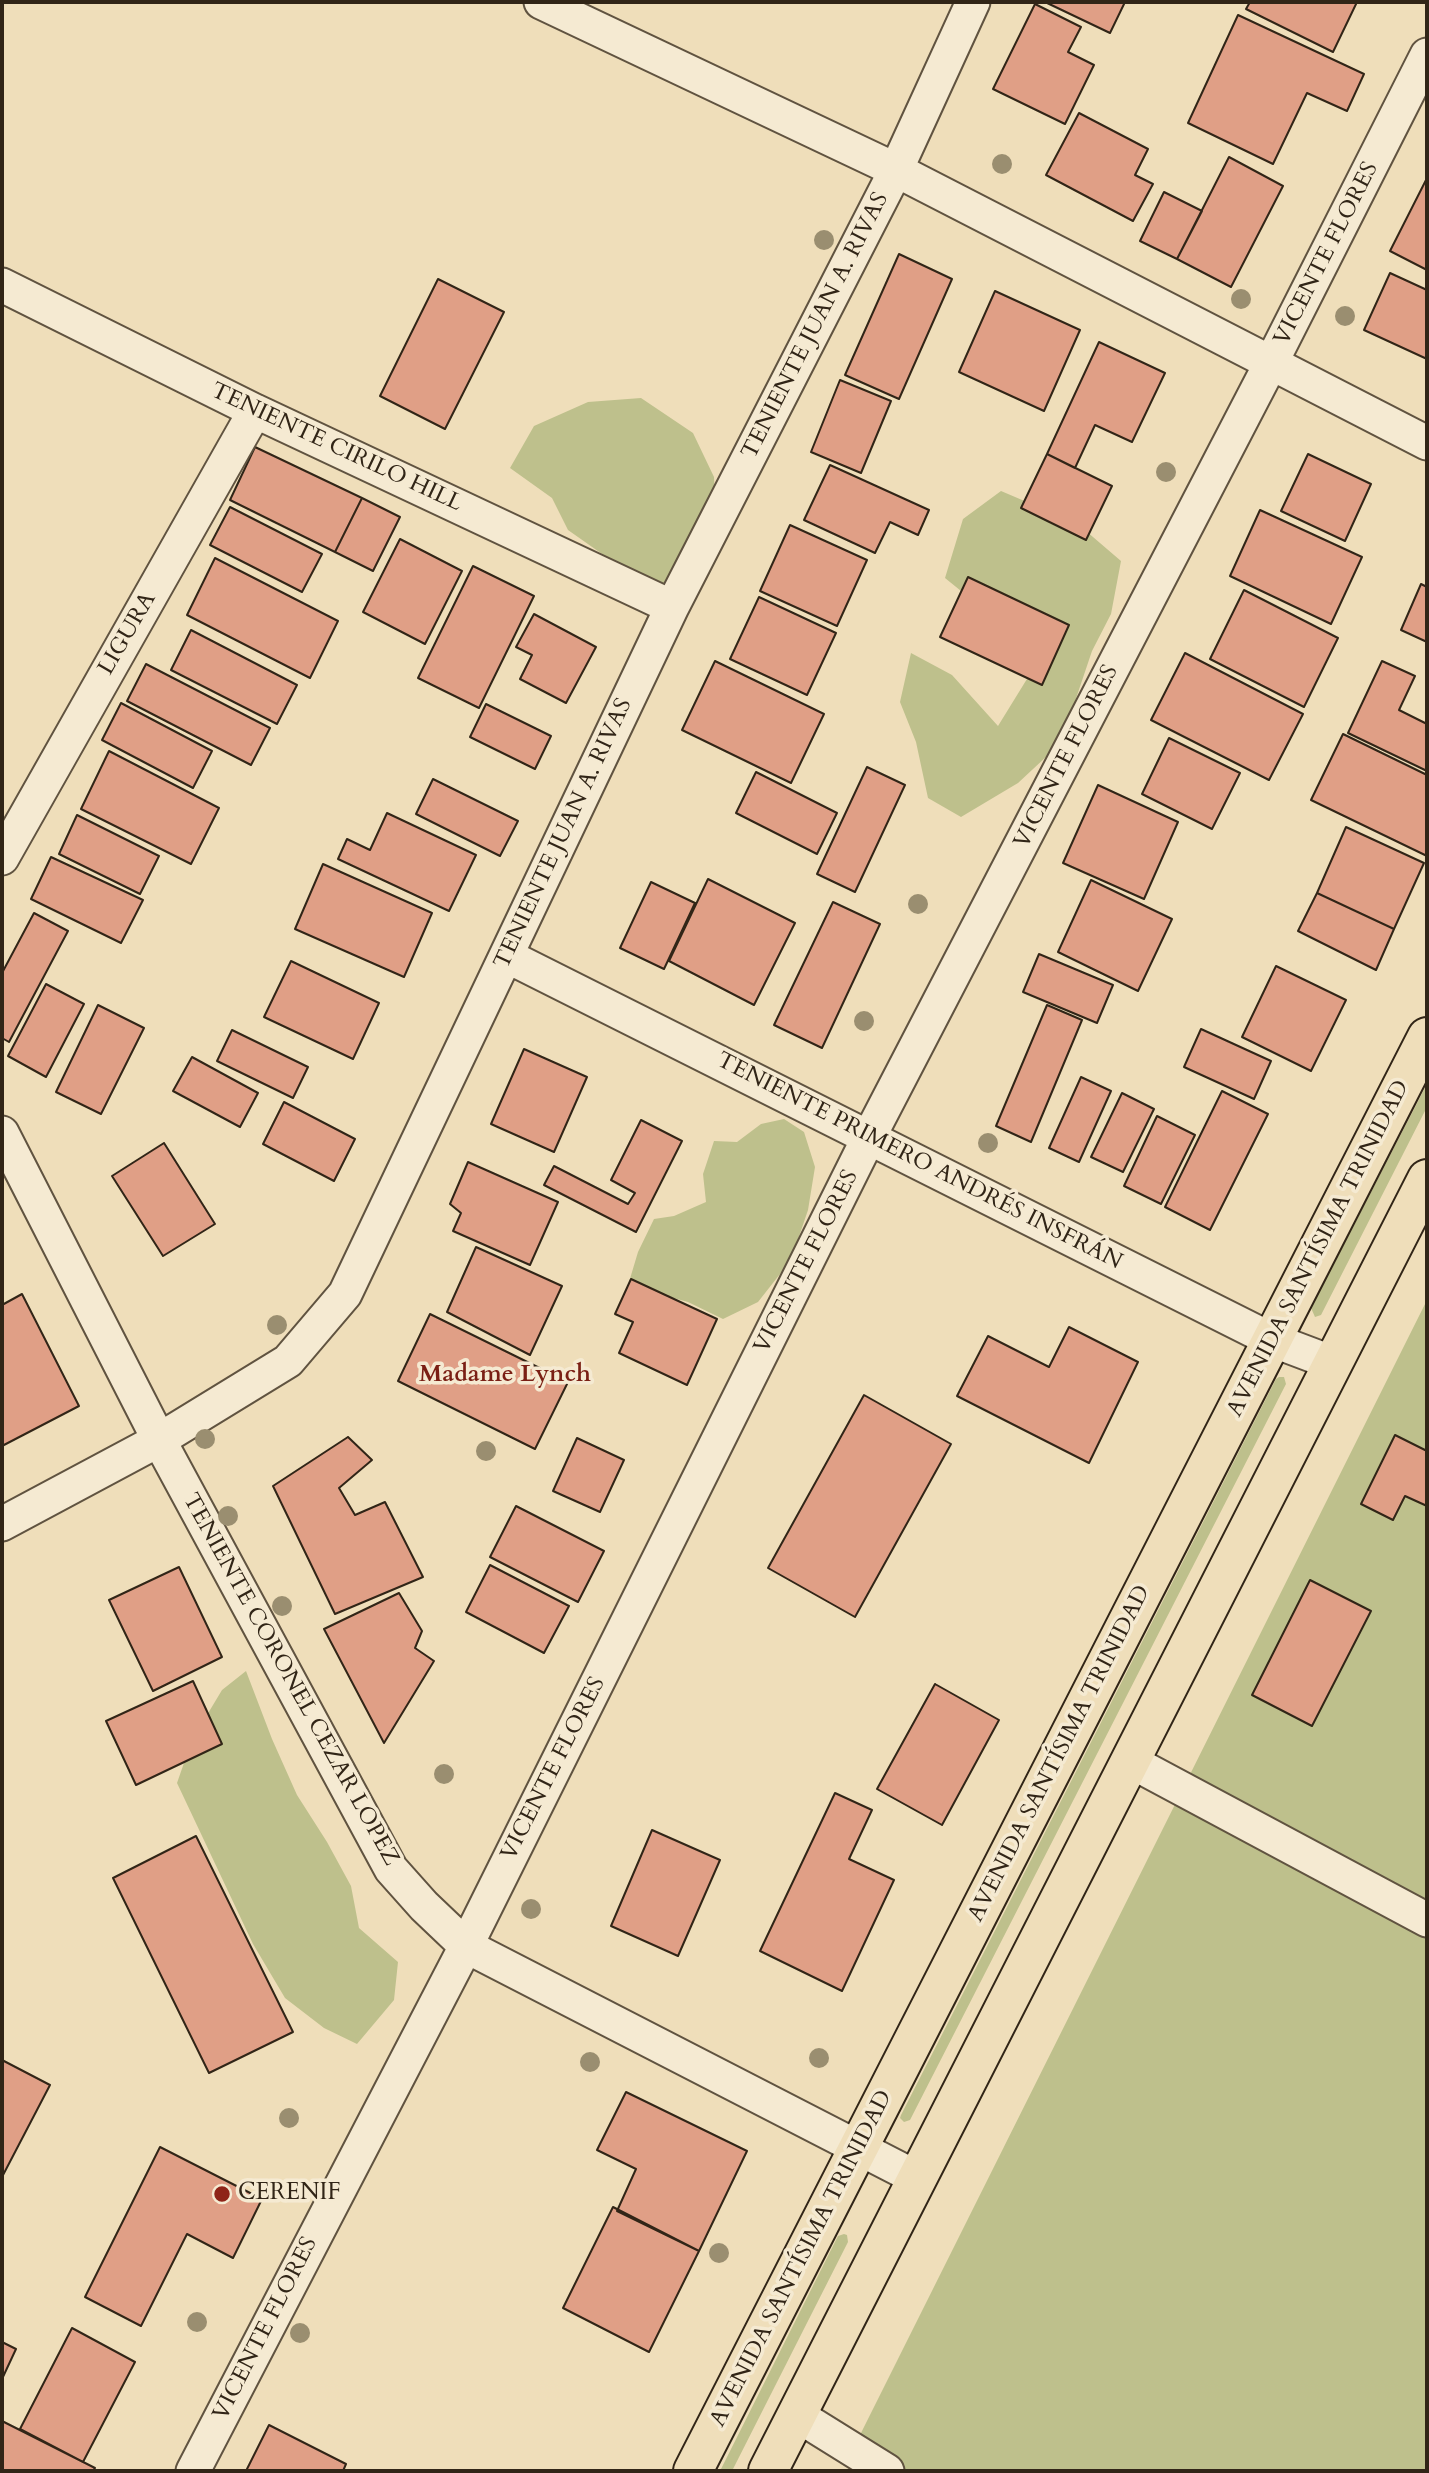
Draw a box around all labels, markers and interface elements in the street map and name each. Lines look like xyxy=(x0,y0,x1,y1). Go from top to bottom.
street label: VICENTE FLORES xyxy=(1269,158,1385,350)
street label: TENIENTE JUAN A. RIVAS xyxy=(737,188,895,464)
street label: TENIENTE CIRILO HILL xyxy=(206,378,466,518)
street label: LIGURA xyxy=(93,588,163,680)
street label: VICENTE FLORES xyxy=(1009,661,1125,853)
street label: TENIENTE JUAN A. RIVAS xyxy=(489,694,639,974)
street label: TENIENTE PRIMERO ANDRÉS INSFRÁN xyxy=(712,1047,1126,1277)
street label: AVENIDA SANTÍSIMA TRINIDAD xyxy=(1222,1076,1416,1422)
street label: VICENTE FLORES xyxy=(749,1166,865,1358)
district label: Madame Lynch xyxy=(419,1361,591,1389)
street label: TENIENTE CORONEL CEZAR LOPEZ xyxy=(176,1489,404,1871)
street label: AVENIDA SANTÍSIMA TRINIDAD xyxy=(963,1581,1157,1927)
street label: VICENTE FLORES xyxy=(496,1673,612,1865)
street label: AVENIDA SANTÍSIMA TRINIDAD xyxy=(705,2086,899,2432)
place label: CERENIF xyxy=(238,2180,340,2208)
marker: CERENIF xyxy=(212,2184,232,2204)
street label: VICENTE FLORES xyxy=(208,2233,324,2425)

